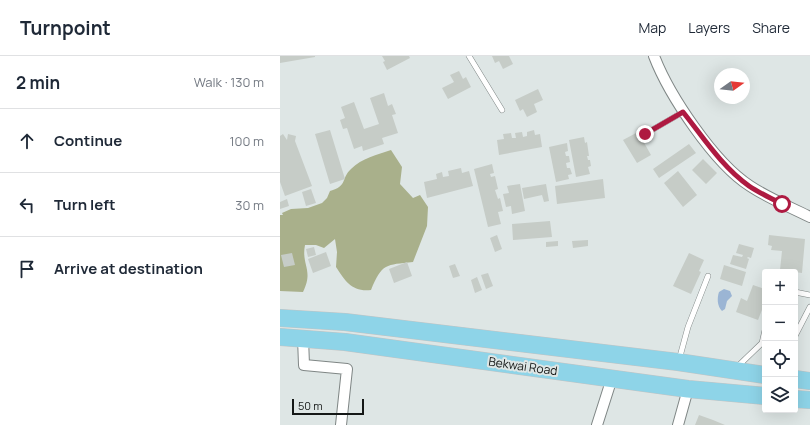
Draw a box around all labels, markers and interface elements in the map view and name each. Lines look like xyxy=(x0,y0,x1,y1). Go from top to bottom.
text: Turnpoint xyxy=(20,15,111,41)
text: Map xyxy=(638,18,666,37)
text: Layers xyxy=(688,18,730,37)
text: Share xyxy=(752,18,790,37)
north arrow xyxy=(714,68,750,104)
text: 2 min xyxy=(16,71,60,94)
text: Walk · 130 m xyxy=(194,73,264,91)
route end xyxy=(636,125,654,143)
icon: ahead xyxy=(16,130,38,152)
text: Continue xyxy=(54,130,122,151)
text: 100 m xyxy=(229,132,264,150)
icon: left xyxy=(16,194,38,216)
text: Turn left xyxy=(54,194,116,215)
route start xyxy=(773,195,791,213)
text: 30 m xyxy=(235,196,264,214)
icon: arrive xyxy=(16,258,38,280)
text: Arrive at destination xyxy=(54,258,203,279)
map controls xyxy=(762,269,798,413)
button: + xyxy=(762,269,798,305)
button: − xyxy=(762,305,798,341)
button: locate xyxy=(762,341,798,377)
street label: Bekwai Road xyxy=(487,353,559,379)
button: layers xyxy=(762,377,798,413)
scale bar xyxy=(292,397,364,416)
text: 50 m xyxy=(298,398,323,413)

